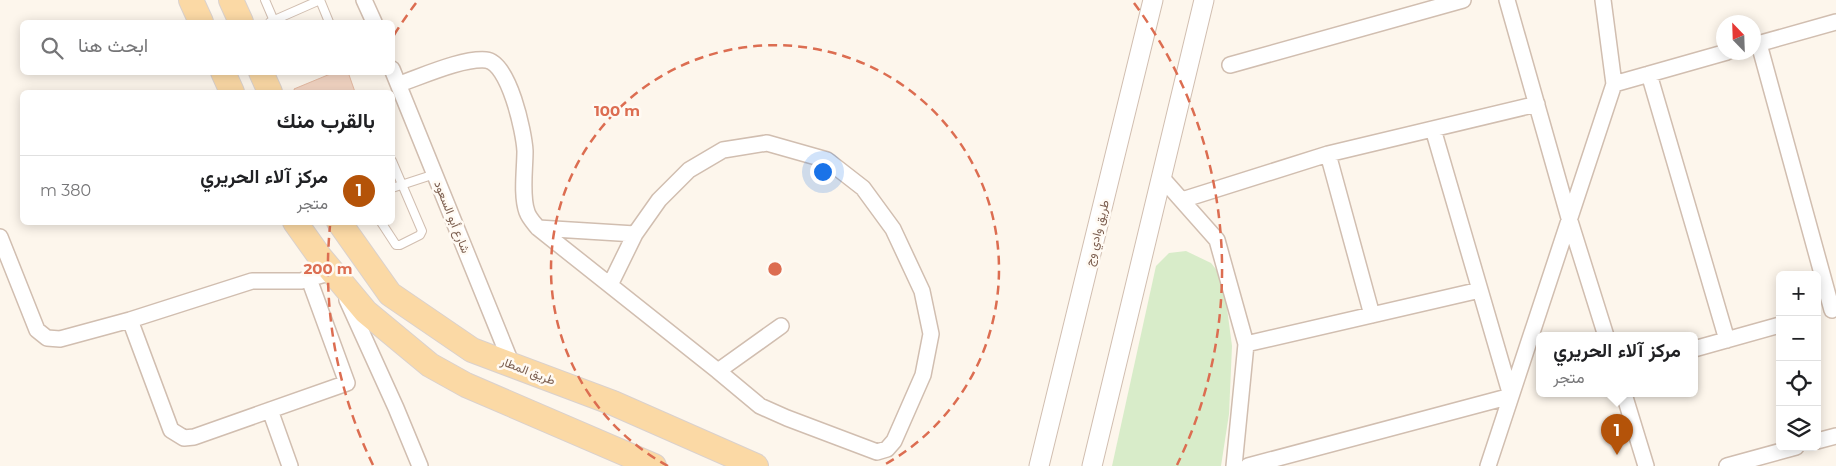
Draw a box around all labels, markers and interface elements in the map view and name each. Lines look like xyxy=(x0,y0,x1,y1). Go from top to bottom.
north arrow xyxy=(1716,15,1761,60)
search box xyxy=(20,20,395,75)
icon: search xyxy=(38,34,66,62)
text: ابحث هنا xyxy=(78,34,148,57)
text: 100 m xyxy=(594,101,640,120)
text: بالقرب منك xyxy=(277,108,375,133)
your location xyxy=(810,159,836,185)
text: مركز آلاء الحريري xyxy=(200,165,328,188)
street label: شارع أبو السعود xyxy=(429,179,474,256)
text: 380 m xyxy=(40,181,91,200)
text: 1 xyxy=(356,181,362,200)
text: متجر xyxy=(297,194,328,213)
street label: طريق وادي وج xyxy=(1081,198,1115,268)
text: 200 m xyxy=(303,259,353,278)
centre of rings xyxy=(766,260,784,278)
map controls xyxy=(1776,271,1821,451)
button: + xyxy=(1776,271,1821,316)
button: − xyxy=(1776,316,1821,361)
popup xyxy=(1536,332,1698,397)
text: مركز آلاء الحريري xyxy=(1553,339,1681,362)
street label: طريق المطار xyxy=(498,353,558,389)
button: locate xyxy=(1776,361,1821,406)
text: متجر xyxy=(1553,368,1584,387)
button: layers xyxy=(1776,406,1821,451)
pin: 1 xyxy=(1601,414,1633,455)

